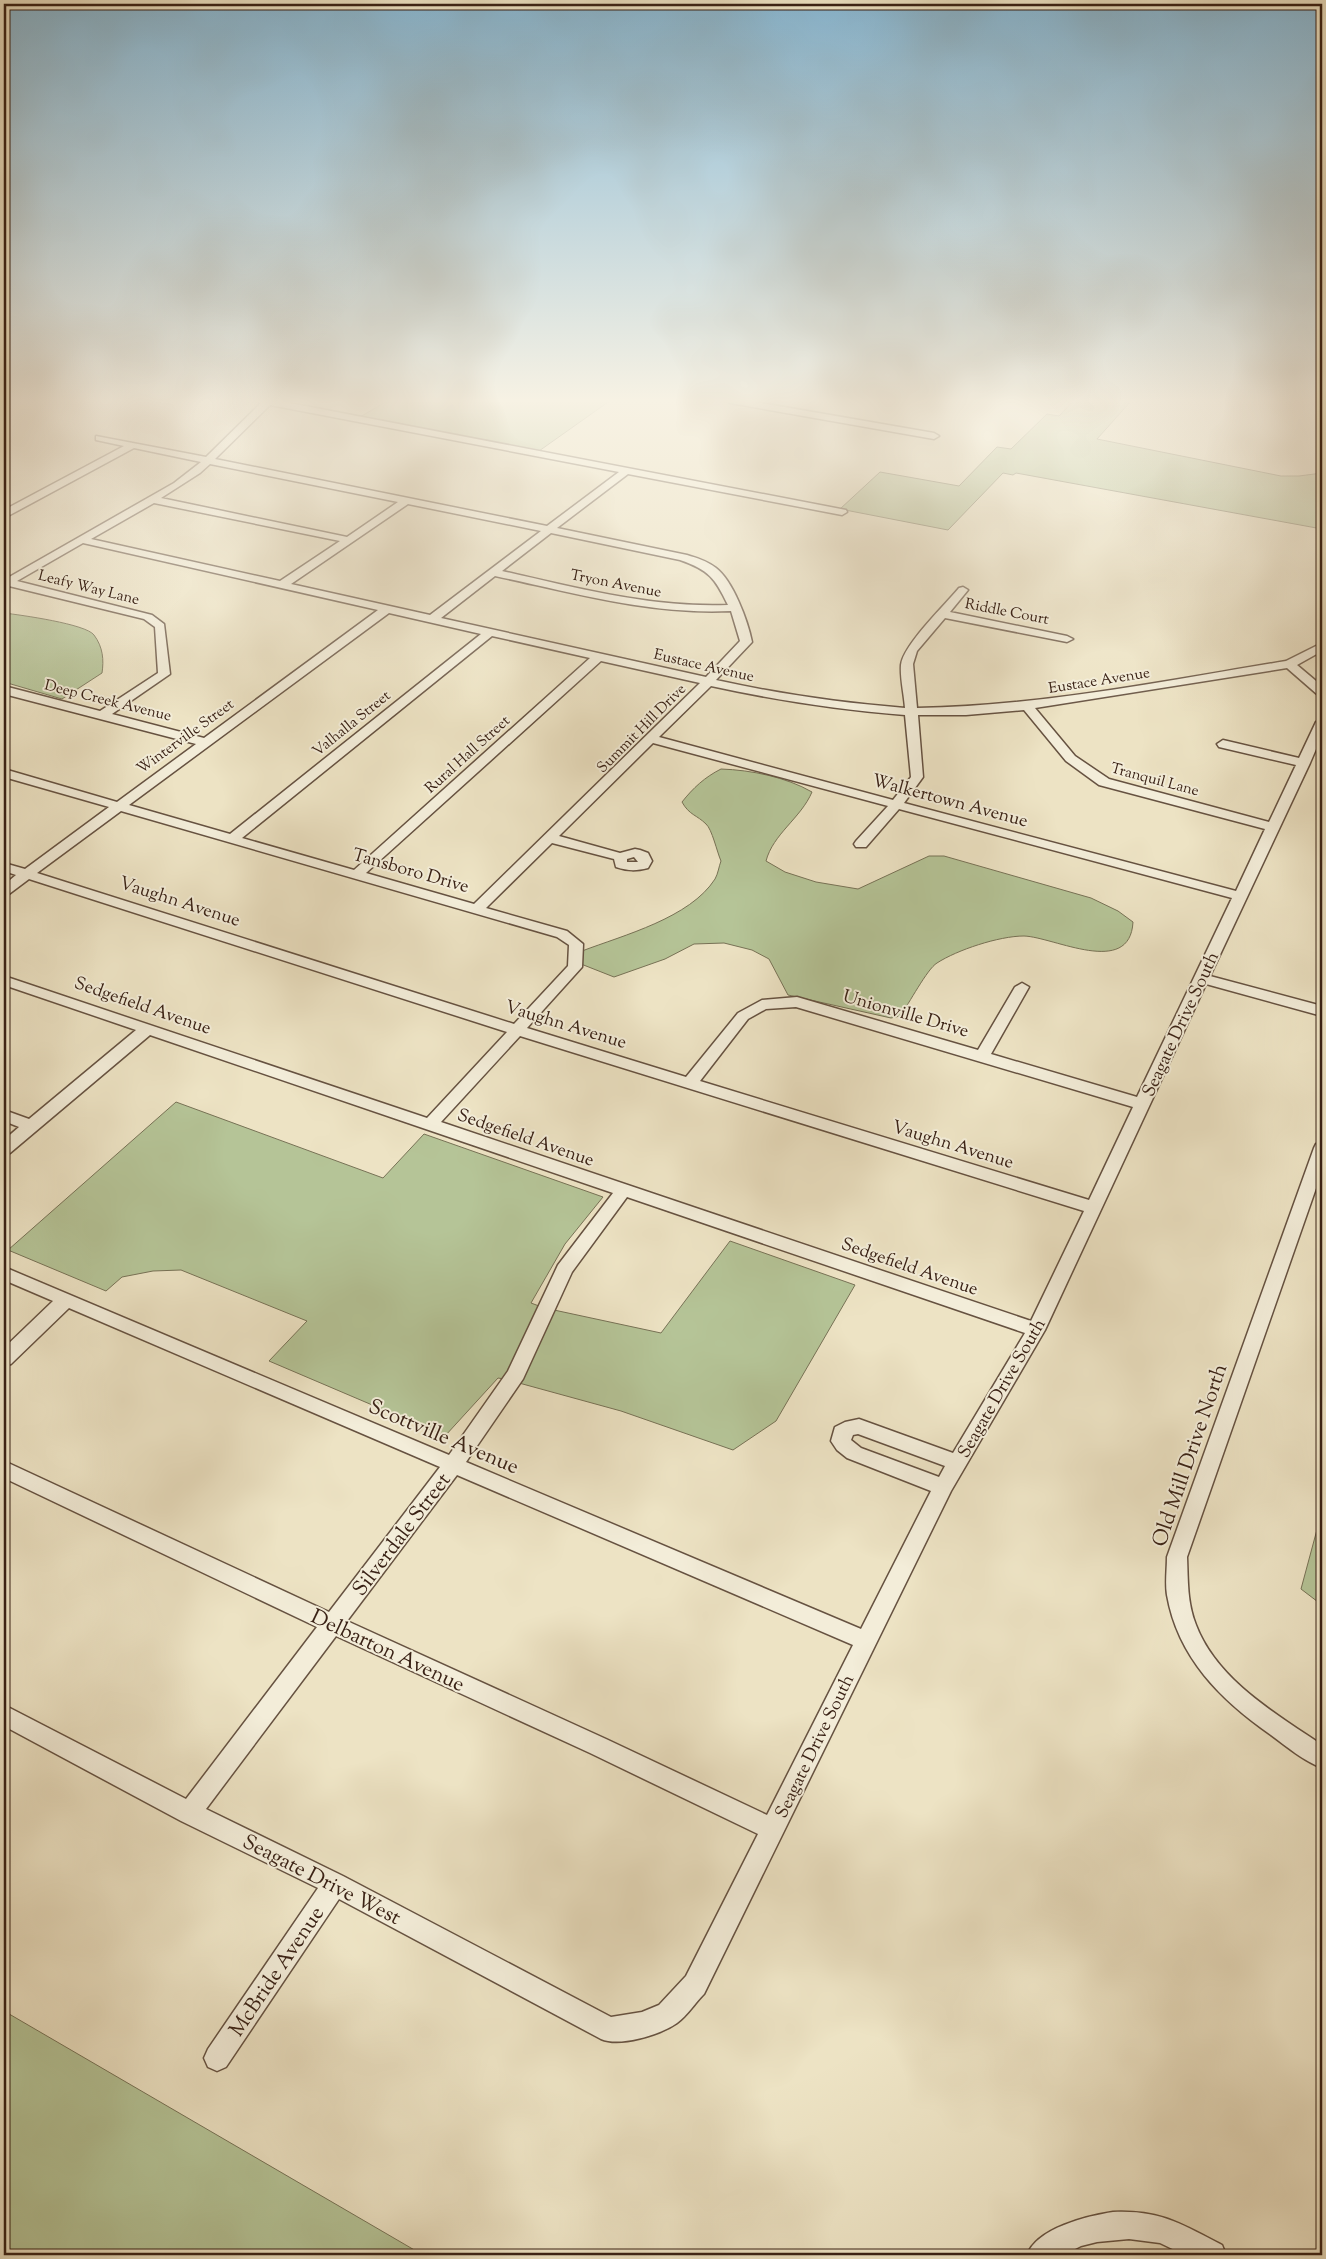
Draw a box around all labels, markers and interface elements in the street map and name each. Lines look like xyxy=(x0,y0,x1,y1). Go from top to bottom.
street label: Tryon Avenue xyxy=(568,565,663,604)
street label: Leafy Way Lane xyxy=(36,566,141,611)
street label: Riddle Court xyxy=(963,594,1051,631)
street label: Eustace Avenue xyxy=(651,645,756,688)
street label: Eustace Avenue xyxy=(1047,663,1152,700)
street label: Deep Creek Avenue xyxy=(42,676,173,727)
street label: Summit Hill Drive xyxy=(593,680,691,778)
street label: Valhalla Street xyxy=(308,686,396,762)
street label: Winterville Street xyxy=(133,695,239,780)
street label: Rural Hall Street xyxy=(421,711,515,799)
street label: Tranquil Lane xyxy=(1108,759,1201,802)
street label: Walkertown Avenue xyxy=(869,769,1030,835)
street label: Tansboro Drive xyxy=(349,843,472,901)
street label: Vaughn Avenue xyxy=(116,871,243,935)
street label: Seagate Drive South xyxy=(1137,948,1227,1102)
street label: Sedgefield Avenue xyxy=(70,971,214,1042)
street label: Unionville Drive xyxy=(839,984,972,1045)
street label: Vaughn Avenue xyxy=(501,995,629,1057)
street label: Sedgefield Avenue xyxy=(453,1103,597,1174)
street label: Vaughn Avenue xyxy=(888,1115,1016,1177)
street label: Sedgefield Avenue xyxy=(837,1232,981,1303)
street label: Seagate Drive South xyxy=(952,1314,1054,1464)
street label: Old Mill Drive North xyxy=(1146,1360,1236,1551)
street label: Scottville Avenue xyxy=(363,1393,523,1483)
street label: Silverdale Street xyxy=(346,1467,459,1603)
street label: Delbarton Avenue xyxy=(305,1603,469,1701)
street label: Seagate Drive South xyxy=(770,1670,862,1823)
street label: Seagate Drive West xyxy=(237,1828,406,1934)
street label: McBride Avenue xyxy=(223,1901,332,2043)

